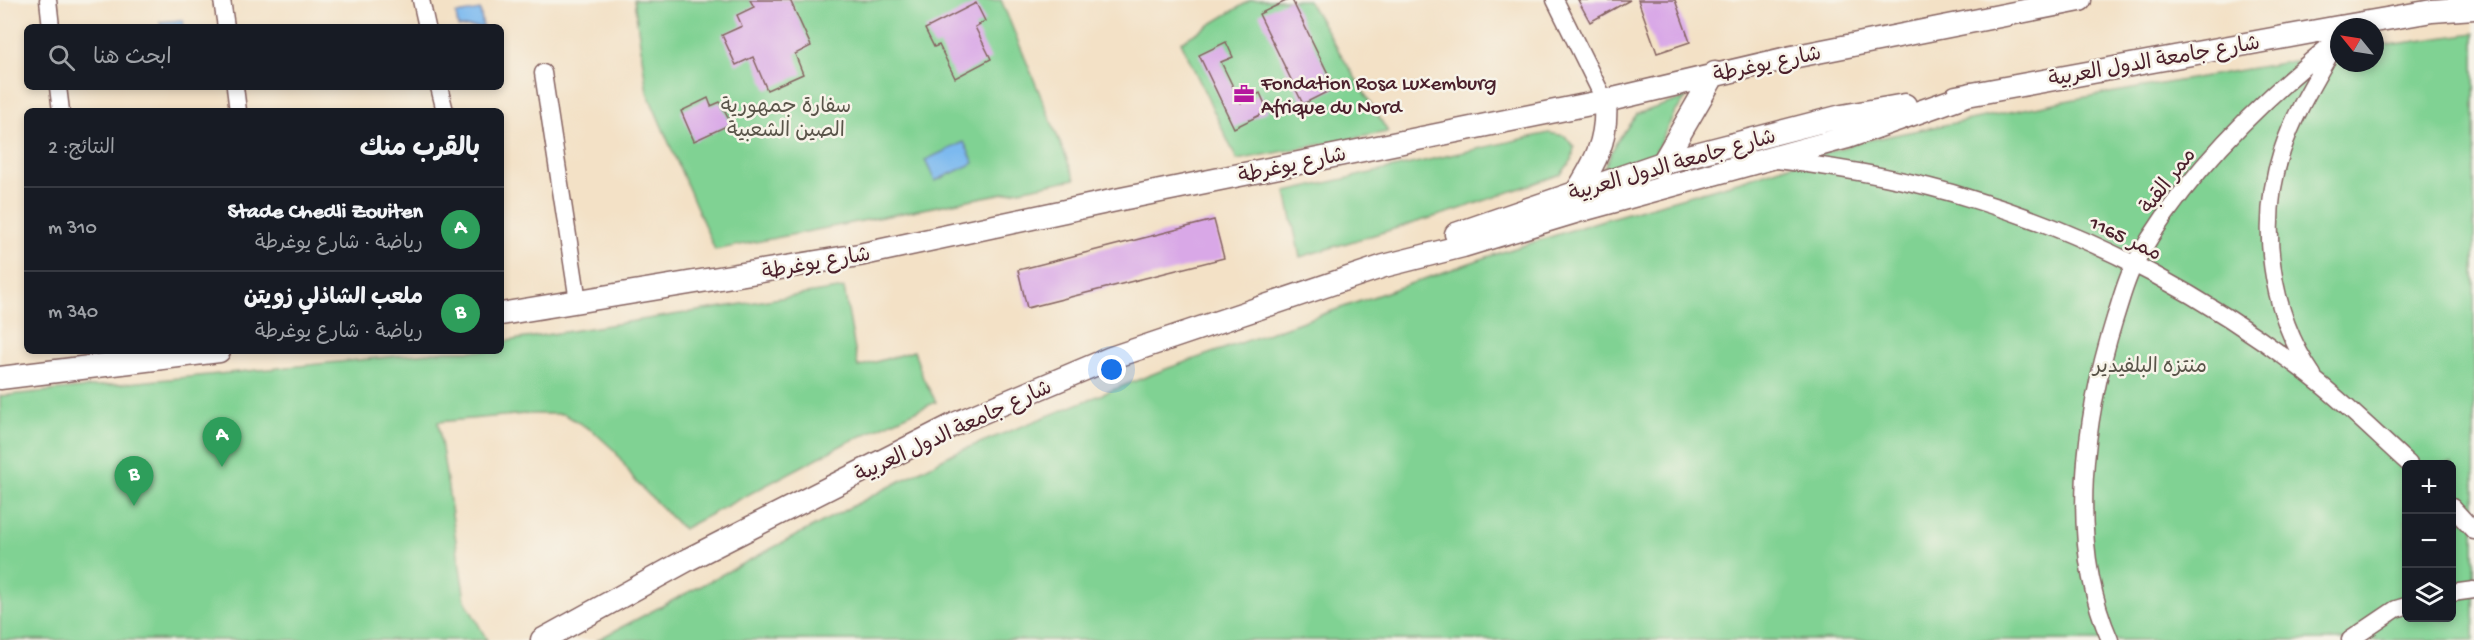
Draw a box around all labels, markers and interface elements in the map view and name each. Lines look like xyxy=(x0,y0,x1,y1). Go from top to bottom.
north arrow xyxy=(2330,18,2384,72)
search box xyxy=(24,24,504,90)
street label: شارع جامعة الدول العربية xyxy=(2047,33,2262,94)
icon: search xyxy=(45,41,78,74)
street label: شارع يوغرطة xyxy=(1711,43,1824,90)
text: ابحث هنا xyxy=(93,46,172,72)
place label: Fondation Rosa Luxemburg Afrique du Nord xyxy=(1260,73,1497,122)
office icon: Fondation Rosa Luxemburg Afrique du Nord xyxy=(1232,82,1256,106)
park label: سفارة جمهورية الصين الشعبية xyxy=(721,96,851,145)
street label: شارع جامعة الدول العربية xyxy=(1567,126,1779,209)
text: بالقرب منك xyxy=(360,135,480,166)
text: النتائج: 2 xyxy=(48,138,115,161)
street label: شارع يوغرطة xyxy=(1236,144,1349,191)
street label: ممر القبة xyxy=(2136,144,2203,220)
text: Stade Chedli Zouiten xyxy=(228,200,423,226)
street label: ممر 1165 xyxy=(2083,211,2165,268)
text: 310 m xyxy=(48,218,97,241)
text: A xyxy=(455,218,466,241)
text: رياضة · شارع يوغرطة xyxy=(255,233,423,256)
street label: شارع يوغرطة xyxy=(760,244,873,287)
text: ملعب الشاذلي زويتن xyxy=(244,286,423,312)
text: 340 m xyxy=(48,302,98,325)
text: B xyxy=(455,302,466,325)
text: رياضة · شارع يوغرطة xyxy=(255,322,423,345)
your location xyxy=(1097,355,1126,384)
park label: منتزه البلفيدير xyxy=(2091,356,2207,381)
street label: شارع جامعة الدول العربية xyxy=(852,377,1057,490)
pin: A xyxy=(202,418,242,467)
pin: B xyxy=(114,456,154,506)
map controls xyxy=(2402,460,2456,622)
button: + xyxy=(2402,460,2456,514)
button: − xyxy=(2402,514,2456,568)
button: layers xyxy=(2402,568,2456,622)

